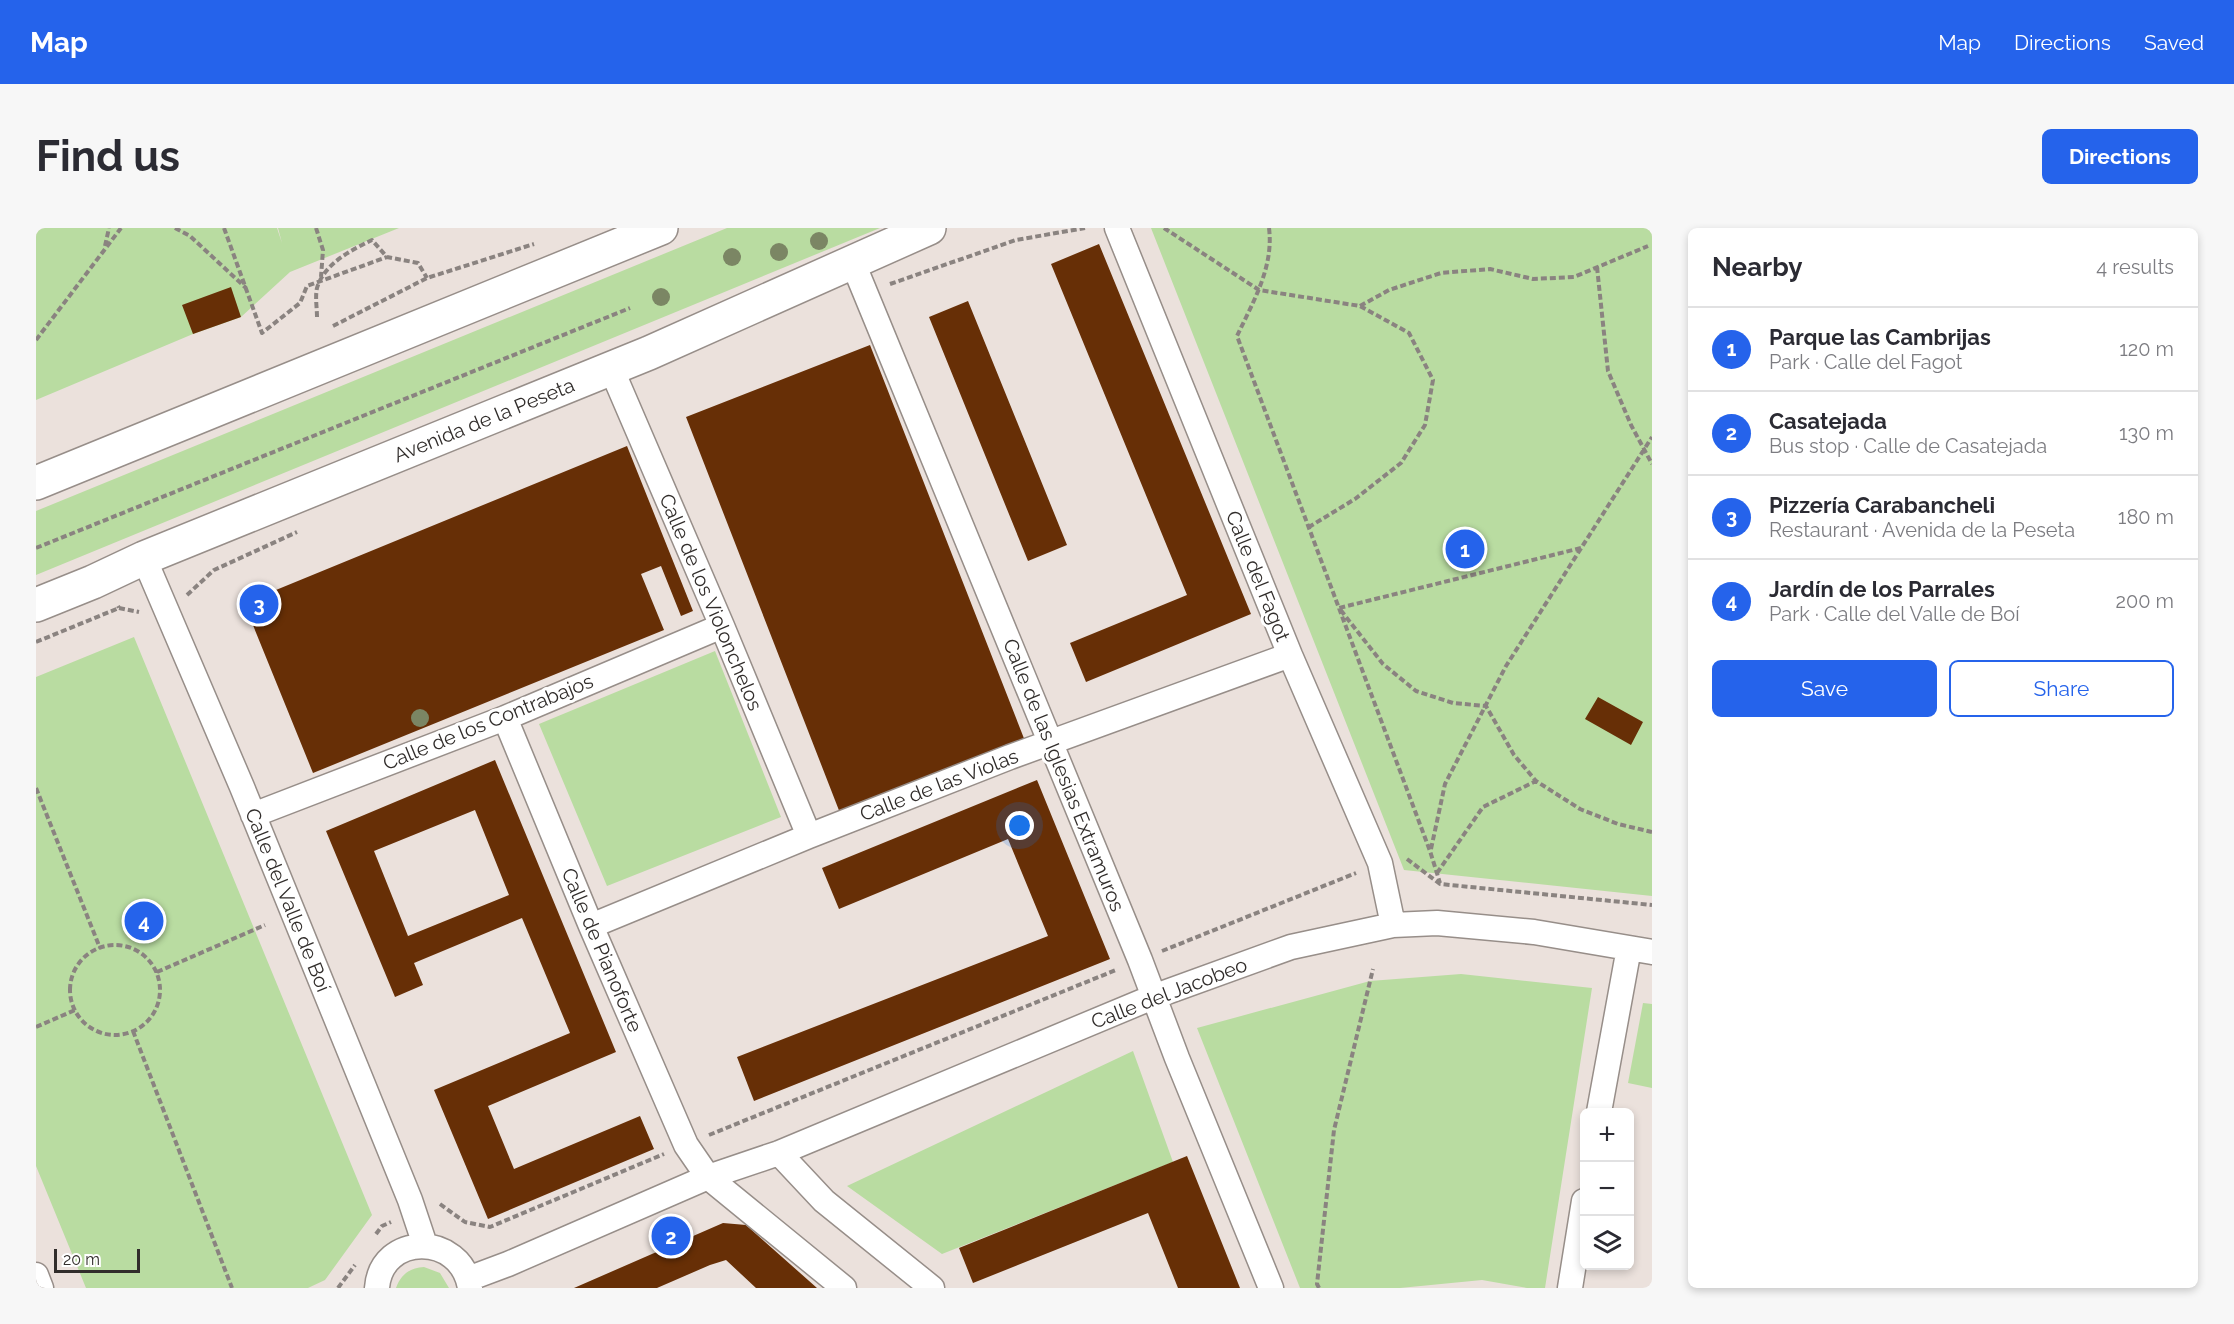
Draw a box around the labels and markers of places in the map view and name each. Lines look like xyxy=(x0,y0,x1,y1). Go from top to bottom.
pin: 1 xyxy=(1446,526,1484,572)
pin: 3 xyxy=(240,582,278,626)
pin: 4 xyxy=(124,898,164,944)
pin: 2 xyxy=(652,1214,690,1258)

